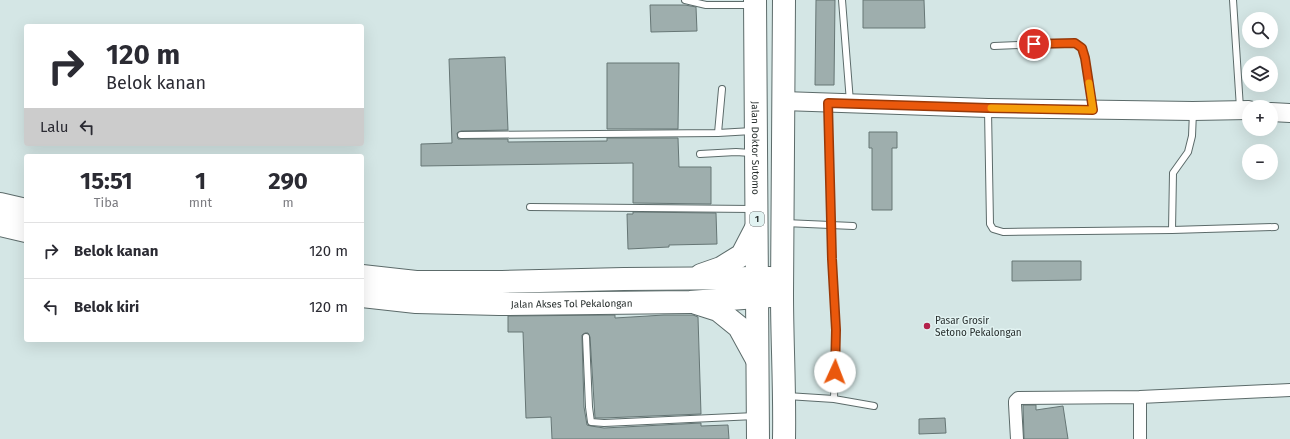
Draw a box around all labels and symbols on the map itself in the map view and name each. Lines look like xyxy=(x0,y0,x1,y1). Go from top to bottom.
pin xyxy=(1017,27,1051,61)
street label: Jalan Doktor Sutomo xyxy=(749,101,761,195)
road number: 1 xyxy=(750,212,764,226)
street label: Jalan Akses Tol Pekalongan xyxy=(511,298,633,311)
place label: Pasar Grosir Setono Pekalongan xyxy=(935,315,1022,339)
marker: Pasar Grosir Setono Pekalongan xyxy=(922,321,932,331)
position arrow xyxy=(814,351,856,393)

